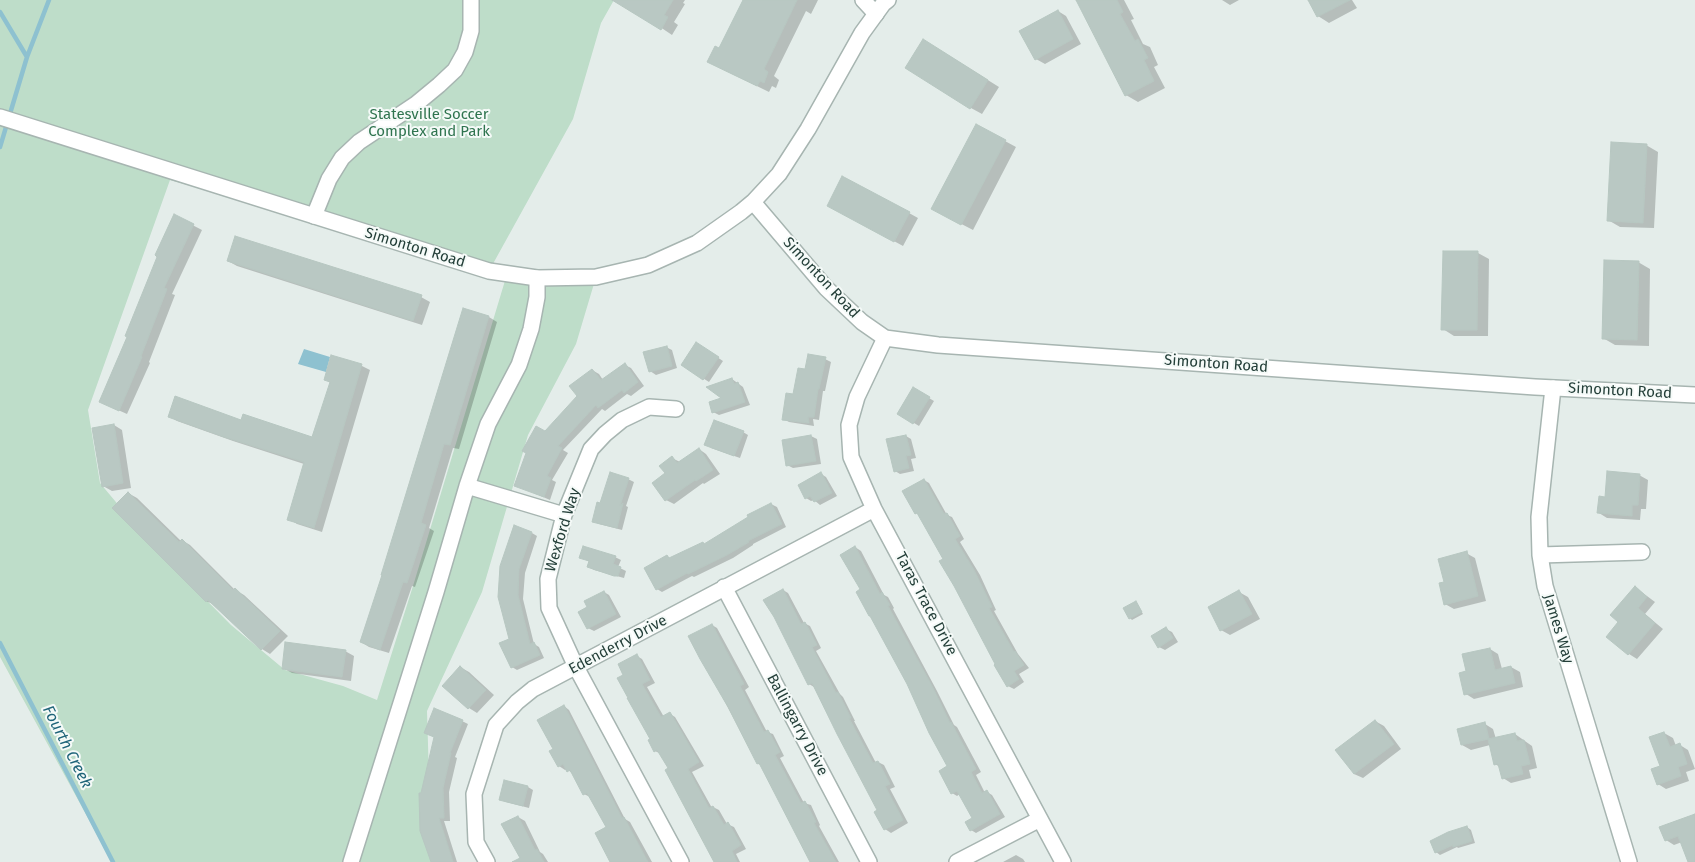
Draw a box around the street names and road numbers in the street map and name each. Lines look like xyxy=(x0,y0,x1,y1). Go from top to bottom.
street label: Simonton Road xyxy=(363,224,467,272)
street label: Simonton Road xyxy=(779,234,863,322)
street label: Simonton Road xyxy=(1163,351,1269,377)
street label: Simonton Road xyxy=(1568,379,1672,403)
street label: Wexford Way xyxy=(542,486,584,574)
street label: Taras Trace Drive xyxy=(891,549,961,659)
street label: James Way xyxy=(1539,592,1577,666)
street label: Edenderry Drive xyxy=(566,611,670,679)
street label: Ballingarry Drive xyxy=(763,671,831,779)

